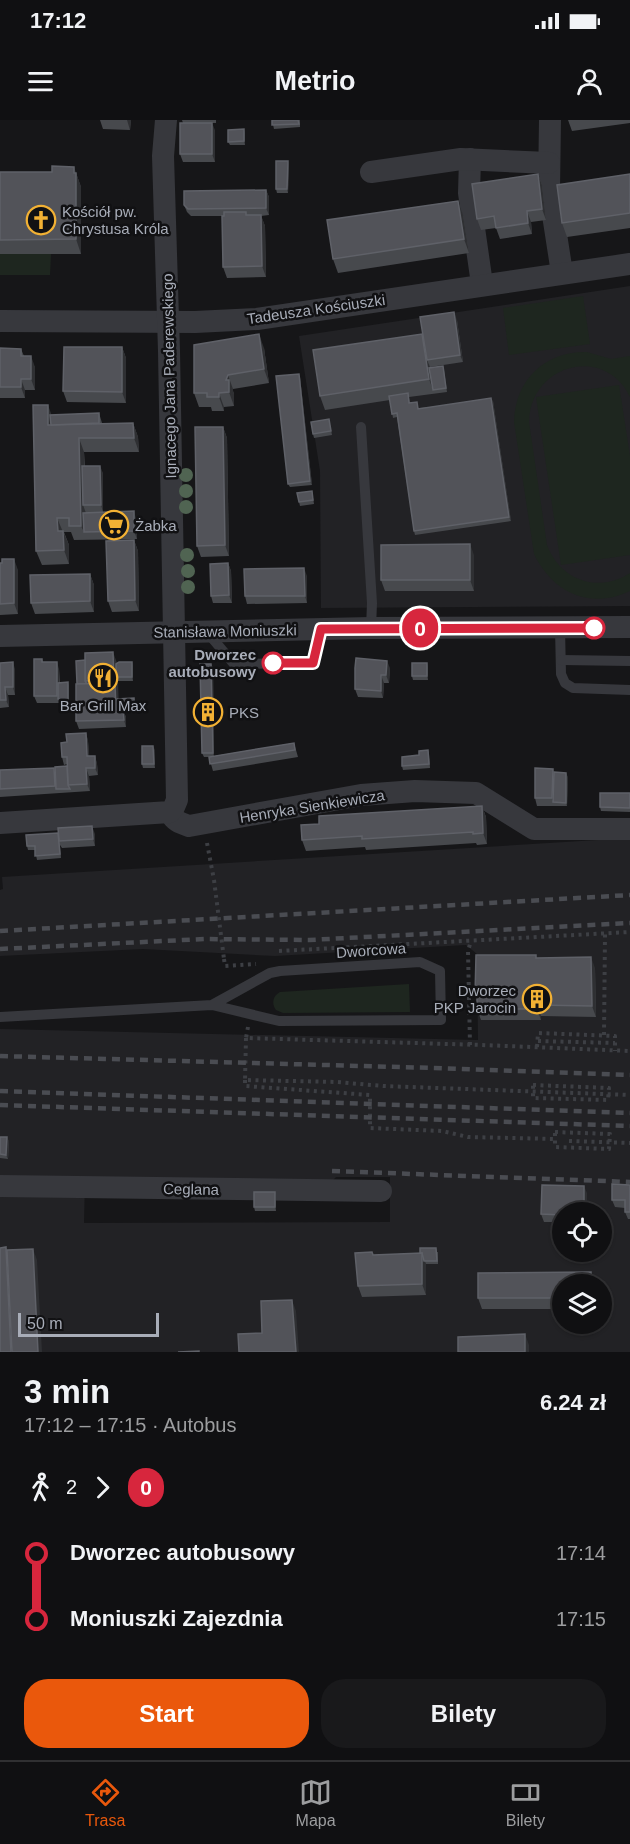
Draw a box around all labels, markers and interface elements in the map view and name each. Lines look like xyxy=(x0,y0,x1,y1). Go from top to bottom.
text: 17:12 xyxy=(30,8,86,33)
icon: menu xyxy=(24,65,57,98)
icon: person xyxy=(573,65,606,98)
text: Metrio xyxy=(275,66,356,96)
place label: Kościół pw. Chrystusa Króla xyxy=(62,203,169,237)
church icon: Kościół pw. Chrystusa Króla xyxy=(25,204,57,236)
street label: Ignacego Jana Paderewskiego xyxy=(159,273,179,479)
street label: Tadeusza Kościuszki xyxy=(246,291,386,327)
supermarket icon: Żabka xyxy=(98,509,130,541)
place label: Żabka xyxy=(135,517,177,534)
line badge: 0 xyxy=(400,608,440,648)
text: 0 xyxy=(414,617,426,640)
unlabelled marker xyxy=(583,617,605,639)
street label: Stanisława Moniuszki xyxy=(153,621,297,641)
place label: Dworzec autobusowy xyxy=(168,646,257,680)
marker: Dworzec autobusowy xyxy=(262,652,284,674)
restaurant icon: Bar Grill Max xyxy=(87,662,119,694)
building icon: PKS xyxy=(192,696,224,728)
place label: Bar Grill Max xyxy=(60,697,147,714)
place label: PKS xyxy=(229,704,259,721)
street label: Henryka Sienkiewicza xyxy=(238,786,386,826)
street label: Dworcowa xyxy=(335,939,407,961)
place label: Dworzec PKP Jarocin xyxy=(434,982,516,1016)
building icon: Dworzec PKP Jarocin xyxy=(521,983,553,1015)
street label: Ceglana xyxy=(163,1180,220,1198)
map controls xyxy=(552,1202,612,1334)
button: locate xyxy=(552,1202,612,1262)
button: layers xyxy=(552,1274,612,1334)
scale bar xyxy=(18,1310,159,1338)
text: 50 m xyxy=(27,1315,63,1332)
text: 3 min xyxy=(24,1373,110,1410)
text: 6.24 zł xyxy=(540,1390,606,1415)
text: 17:12 – 17:15 · Autobus xyxy=(24,1414,236,1436)
icon: walk xyxy=(24,1471,57,1504)
icon: forward xyxy=(86,1471,119,1504)
text: 2 xyxy=(66,1476,77,1498)
text: 0 xyxy=(140,1476,152,1499)
text: Dworzec autobusowy xyxy=(70,1540,295,1565)
text: 17:14 xyxy=(556,1542,606,1564)
text: Moniuszki Zajezdnia xyxy=(70,1606,283,1631)
text: 17:15 xyxy=(556,1608,606,1630)
button: Start xyxy=(24,1679,309,1748)
button: Bilety xyxy=(321,1679,606,1748)
tab: Trasa xyxy=(85,1776,125,1830)
tab: Mapa xyxy=(296,1776,336,1830)
tab: Bilety xyxy=(506,1776,545,1830)

